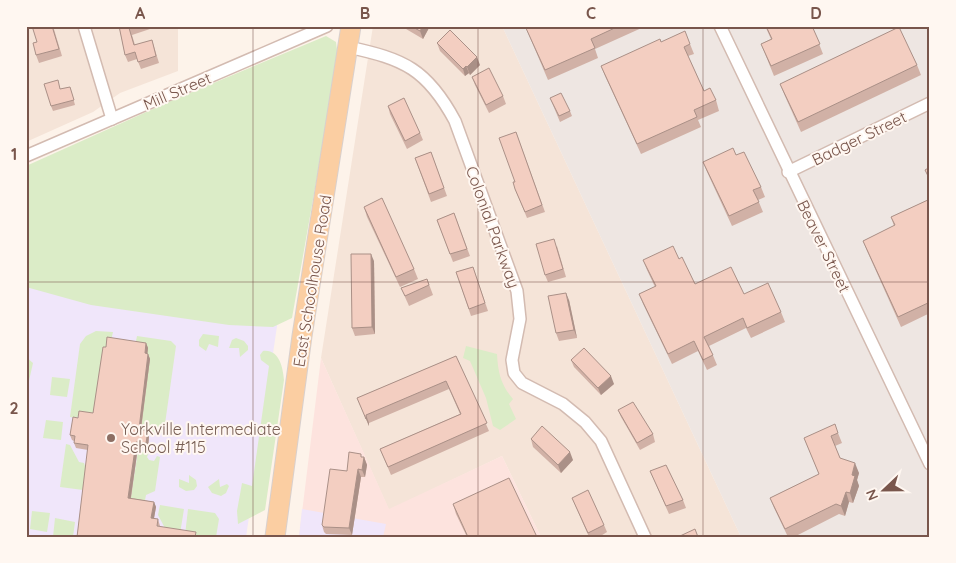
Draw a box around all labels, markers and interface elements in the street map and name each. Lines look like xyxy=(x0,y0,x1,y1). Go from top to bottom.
text: A xyxy=(135,3,146,23)
text: B xyxy=(360,3,370,23)
text: C xyxy=(586,3,596,23)
text: D xyxy=(810,3,822,23)
street label: Mill Street xyxy=(140,68,214,114)
street label: Badger Street xyxy=(808,106,910,170)
text: 1 xyxy=(11,144,17,164)
street label: Colonial Parkway xyxy=(462,163,524,291)
street label: East Schoolhouse Road xyxy=(289,194,335,368)
street label: Beaver Street xyxy=(793,196,855,296)
text: 2 xyxy=(9,398,19,418)
place label: Yorkville Intermediate School #115 xyxy=(121,419,281,457)
marker: Yorkville Intermediate School #115 xyxy=(105,432,117,444)
north arrow xyxy=(858,466,908,516)
text: N xyxy=(862,487,882,503)

